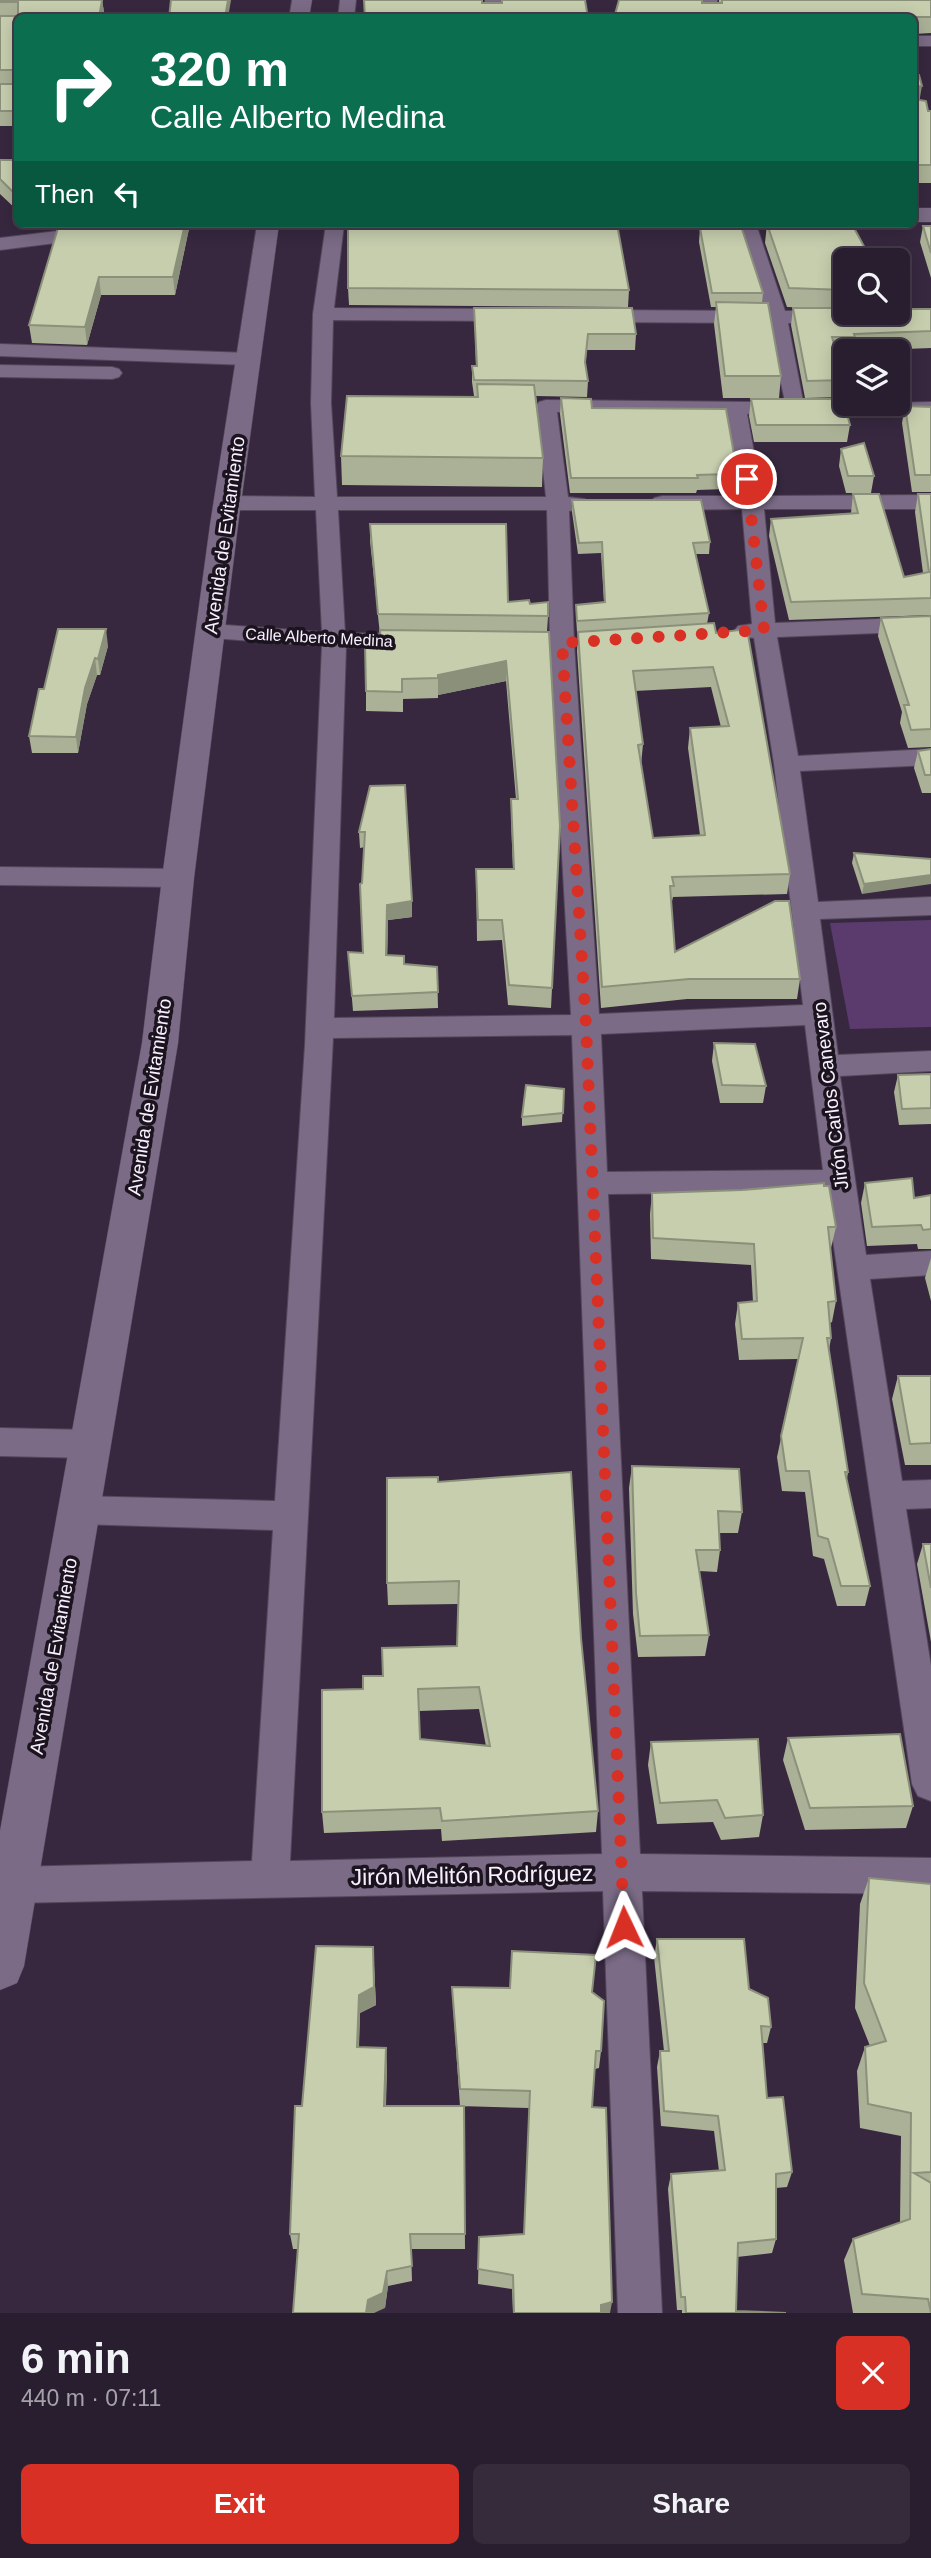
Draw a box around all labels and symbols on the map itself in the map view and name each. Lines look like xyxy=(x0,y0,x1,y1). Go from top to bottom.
street label: Avenida de Evitamiento xyxy=(200,435,249,635)
pin xyxy=(717,449,777,509)
street label: Calle Alberto Medina xyxy=(245,625,393,650)
street label: Avenida de Evitamiento xyxy=(124,997,175,1197)
street label: Jirón Carlos Canevaro xyxy=(809,1001,852,1191)
street label: Avenida de Evitamiento xyxy=(26,1556,81,1756)
street label: Jirón Melitón Rodríguez xyxy=(350,1860,594,1890)
position arrow xyxy=(587,1890,661,1964)

